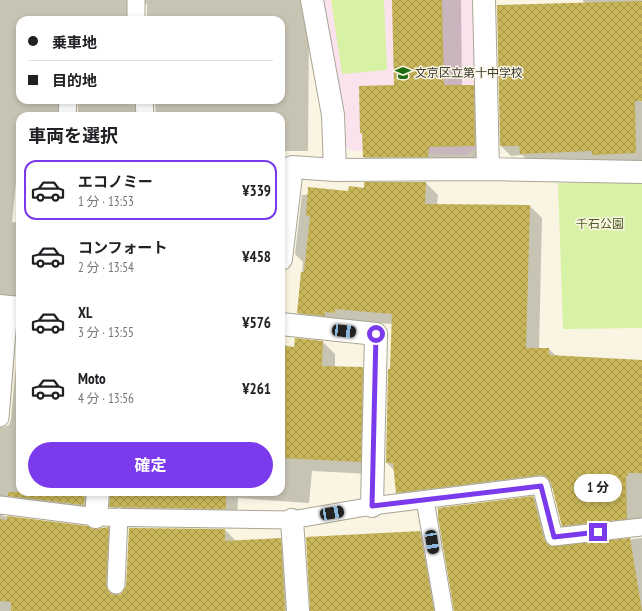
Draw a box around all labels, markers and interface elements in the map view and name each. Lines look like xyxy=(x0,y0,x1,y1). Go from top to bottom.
text: 乗車地 xyxy=(52,33,97,52)
school or university icon: 文京区立第十中学校 xyxy=(394,64,412,82)
place label: 文京区立第十中学校 xyxy=(415,65,523,80)
text: 目的地 xyxy=(52,71,97,90)
text: 車両を選択 xyxy=(28,124,118,147)
icon: car xyxy=(30,172,66,208)
text: エコノミー xyxy=(78,172,153,191)
text: ¥339 xyxy=(242,181,271,200)
text: 1 分 · 13:53 xyxy=(78,193,134,210)
park label: 千石公園 xyxy=(576,216,624,231)
icon: car xyxy=(30,238,66,274)
text: コンフォート xyxy=(78,238,168,257)
text: ¥458 xyxy=(242,247,271,266)
text: 2 分 · 13:54 xyxy=(78,259,134,276)
text: XL xyxy=(78,303,92,322)
icon: car xyxy=(30,304,66,340)
text: ¥576 xyxy=(242,313,271,332)
text: 3 分 · 13:55 xyxy=(78,324,134,341)
car xyxy=(331,324,357,338)
route start xyxy=(367,325,385,343)
text: Moto xyxy=(78,369,106,388)
icon: car xyxy=(30,370,66,406)
text: ¥261 xyxy=(242,379,271,398)
text: 4 分 · 13:56 xyxy=(78,390,134,407)
button: 確定 xyxy=(28,442,273,488)
callout: 1 分 xyxy=(574,474,622,502)
text: 1 分 xyxy=(587,479,609,496)
car xyxy=(319,505,345,521)
route end xyxy=(589,523,607,541)
car xyxy=(424,529,440,555)

